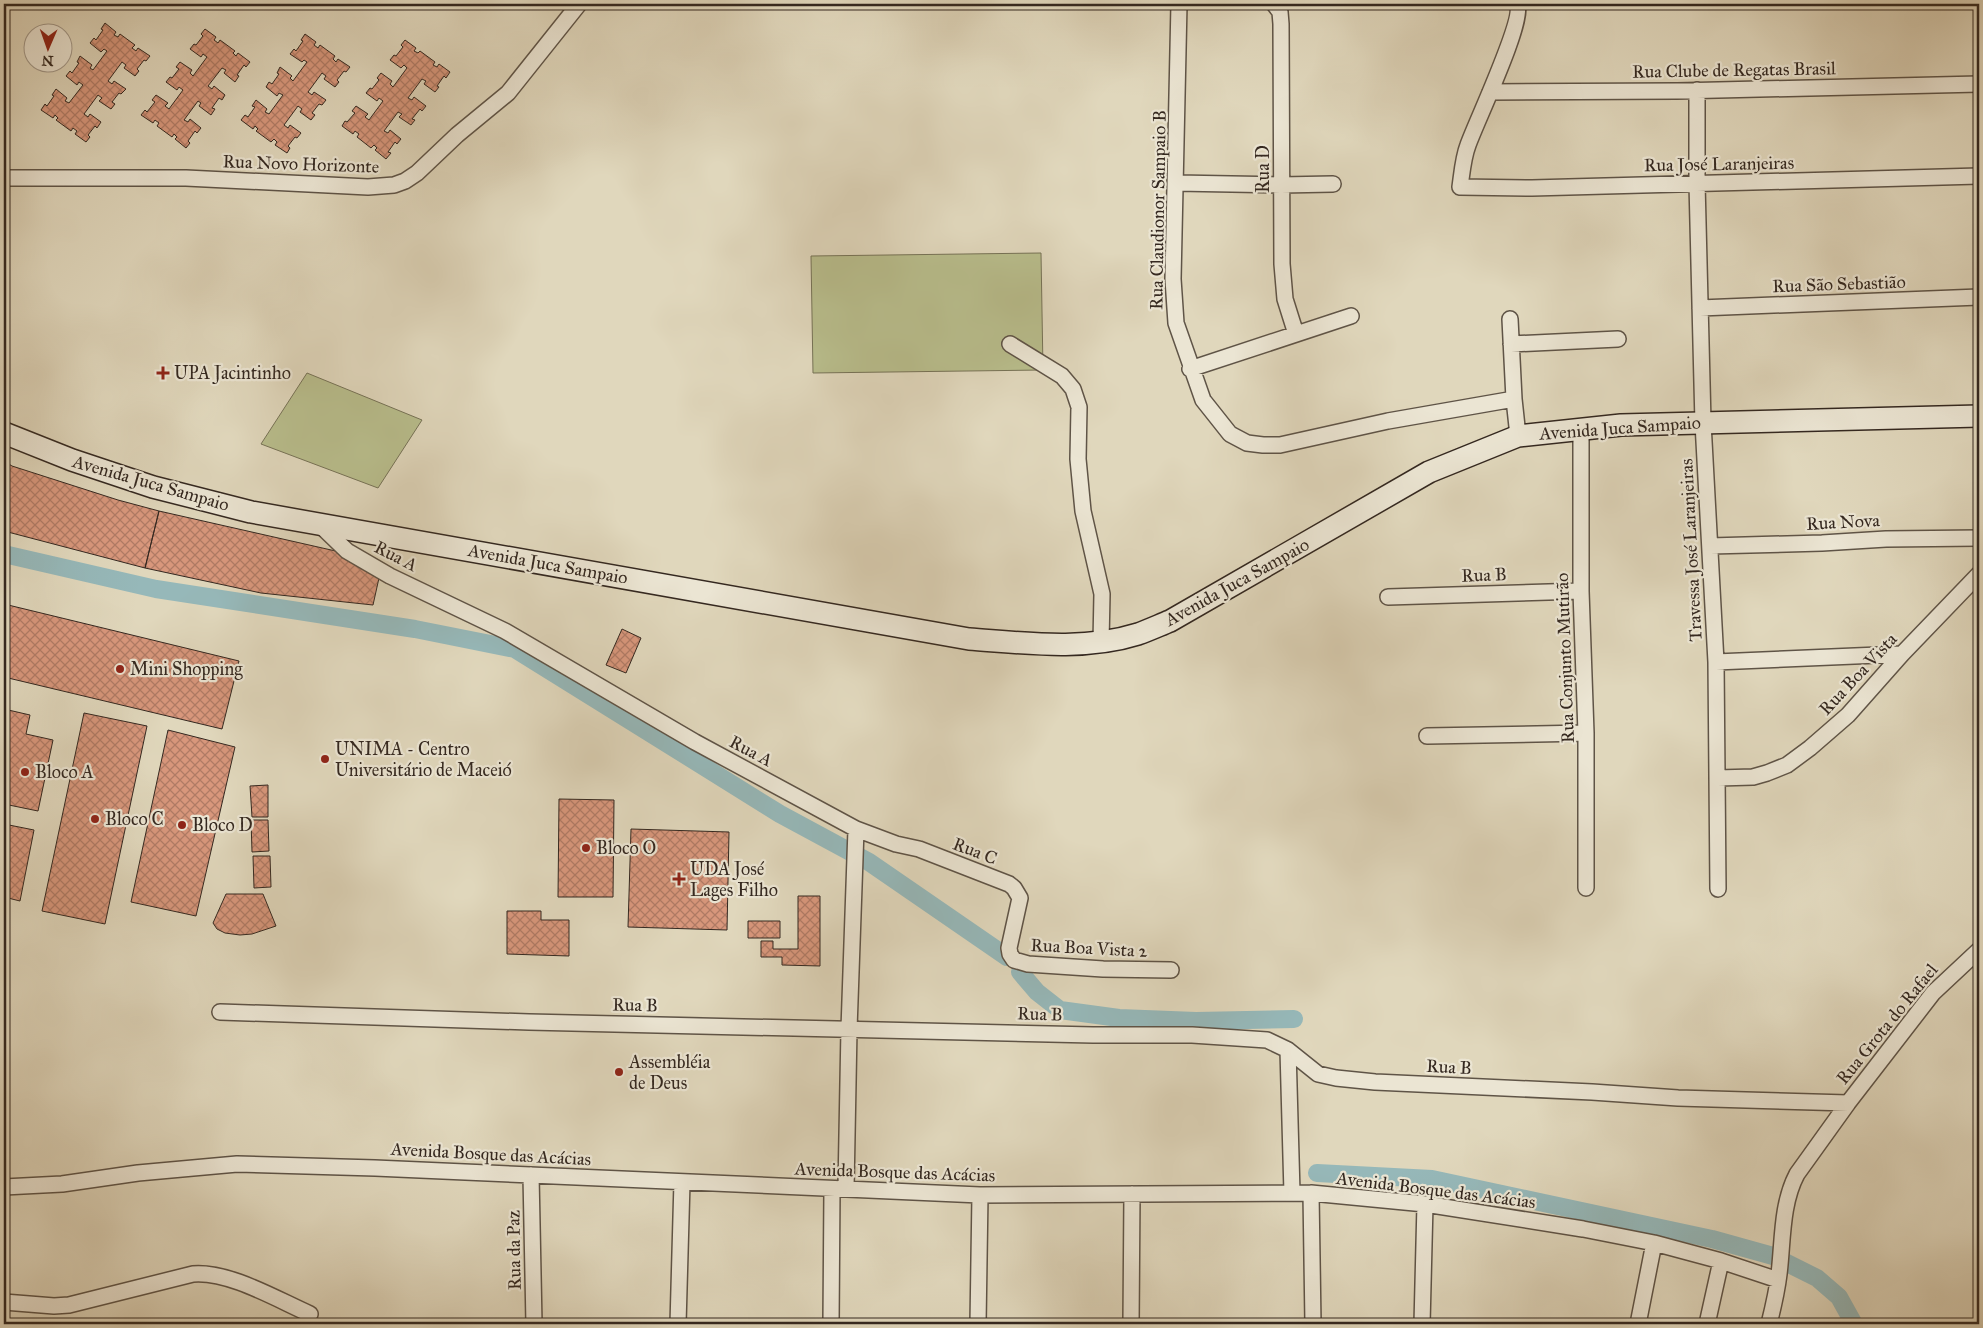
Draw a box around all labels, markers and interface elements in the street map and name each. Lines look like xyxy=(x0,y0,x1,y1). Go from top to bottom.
north arrow xyxy=(22,22,72,72)
text: N xyxy=(41,52,54,69)
street label: Rua Clube de Regatas Brasil xyxy=(1632,57,1836,84)
street label: Rua Claudionor Sampaio B xyxy=(1145,110,1171,310)
street label: Rua D xyxy=(1252,145,1274,193)
street label: Rua Novo Horizonte xyxy=(222,150,380,178)
street label: Rua José Laranjeiras xyxy=(1644,152,1794,177)
street label: Rua São Sebastião xyxy=(1772,271,1906,297)
place label: UPA Jacintinho xyxy=(174,362,291,385)
marker: UPA Jacintinho xyxy=(156,366,170,380)
street label: Avenida Juca Sampaio xyxy=(1538,411,1702,446)
street label: Avenida Juca Sampaio xyxy=(69,450,232,517)
street label: Travessa José Laranjeiras xyxy=(1675,458,1708,642)
street label: Rua Nova xyxy=(1806,509,1881,535)
street label: Avenida Juca Sampaio xyxy=(1160,533,1314,632)
street label: Rua A xyxy=(371,536,421,576)
street label: Avenida Juca Sampaio xyxy=(465,539,630,590)
street label: Rua B xyxy=(1461,563,1507,587)
street label: Rua Conjunto Mutirão xyxy=(1551,572,1579,744)
street label: Rua Boa Vista xyxy=(1814,628,1902,720)
place label: Mini Shopping xyxy=(130,658,243,681)
marker: Mini Shopping xyxy=(114,663,126,675)
street label: Rua A xyxy=(726,731,776,771)
place label: UNIMA - Centro Universitário de Maceió xyxy=(335,738,512,781)
marker: UNIMA - Centro Universitário de Maceió xyxy=(319,753,331,765)
place label: Bloco A xyxy=(35,761,94,783)
marker: Bloco A xyxy=(19,766,31,778)
place label: Bloco C xyxy=(105,808,164,830)
marker: Bloco C xyxy=(89,813,101,825)
place label: Bloco D xyxy=(192,814,253,836)
marker: Bloco D xyxy=(176,819,188,831)
street label: Rua C xyxy=(950,833,1000,869)
place label: Bloco O xyxy=(596,837,656,859)
marker: Bloco O xyxy=(580,842,592,854)
place label: UDA José Lages Filho xyxy=(690,858,778,902)
marker: UDA José Lages Filho xyxy=(672,872,686,886)
street label: Rua Boa Vista 2 xyxy=(1030,934,1148,962)
street label: Rua Grota do Rafael xyxy=(1832,959,1942,1089)
street label: Rua B xyxy=(612,994,658,1016)
street label: Rua B xyxy=(1017,1002,1063,1026)
place label: Assembléia de Deus xyxy=(628,1051,711,1094)
street label: Rua B xyxy=(1426,1055,1472,1079)
marker: Assembléia de Deus xyxy=(613,1066,625,1078)
street label: Avenida Bosque das Acácias xyxy=(389,1138,592,1171)
street label: Avenida Bosque das Acácias xyxy=(793,1157,996,1187)
street label: Avenida Bosque das Acácias xyxy=(1334,1167,1537,1214)
street label: Rua da Paz xyxy=(502,1210,526,1290)

